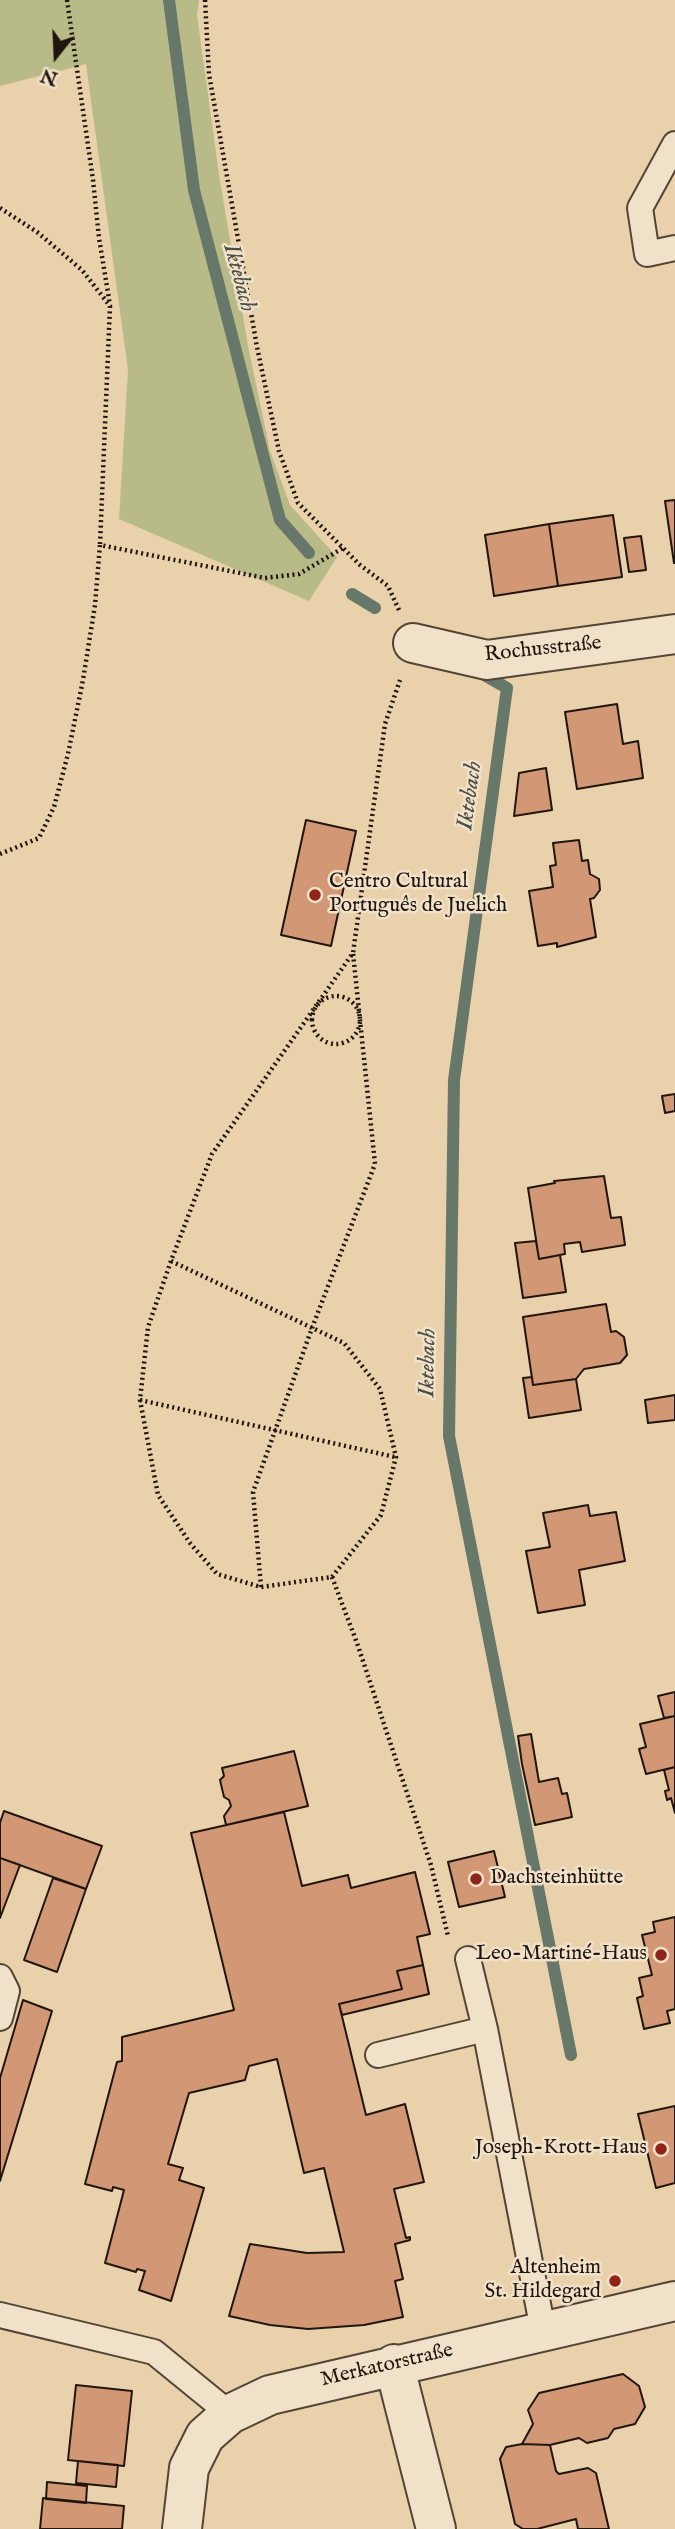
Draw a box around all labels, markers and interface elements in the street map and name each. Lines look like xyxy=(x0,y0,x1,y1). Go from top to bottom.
north arrow xyxy=(21,21,91,91)
text: N xyxy=(38,62,61,90)
water label: Iktebach xyxy=(216,241,260,315)
street label: Rochusstraße xyxy=(483,631,603,669)
water label: Iktebach xyxy=(453,760,489,832)
place label: Centro Cultural Português de Juelich xyxy=(329,870,507,920)
marker: Centro Cultural Português de Juelich xyxy=(307,887,323,903)
water label: Iktebach xyxy=(415,1328,443,1398)
place label: Dachsteinhütte xyxy=(490,1866,623,1892)
marker: Dachsteinhütte xyxy=(468,1871,484,1887)
place label: Leo-Martiné-Haus xyxy=(476,1942,647,1968)
marker: Leo-Martiné-Haus xyxy=(653,1947,669,1963)
place label: Joseph-Krott-Haus xyxy=(475,2136,647,2162)
marker: Joseph-Krott-Haus xyxy=(653,2141,669,2157)
place label: Altenheim St. Hildegard xyxy=(484,2256,601,2306)
marker: Altenheim St. Hildegard xyxy=(607,2273,623,2289)
street label: Merkatorstraße xyxy=(318,2339,456,2393)

